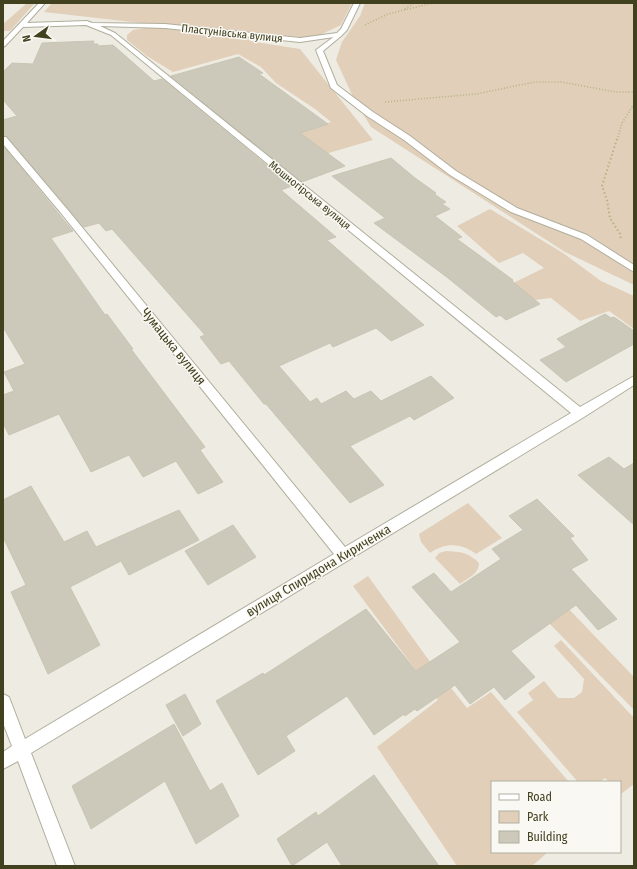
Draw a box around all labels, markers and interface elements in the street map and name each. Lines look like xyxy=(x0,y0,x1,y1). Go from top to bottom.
north arrow xyxy=(16,16,56,56)
street label: Пластунівська вулиця xyxy=(181,22,283,45)
text: N xyxy=(20,34,34,43)
street label: Мошногірська вулиця xyxy=(266,158,353,232)
street label: Чумацька вулиця xyxy=(138,305,209,388)
street label: вулиця Спиридона Кириченка xyxy=(243,521,393,620)
legend xyxy=(491,781,621,853)
text: Road xyxy=(527,790,552,804)
text: Park xyxy=(527,810,549,824)
text: Building xyxy=(527,830,568,844)

